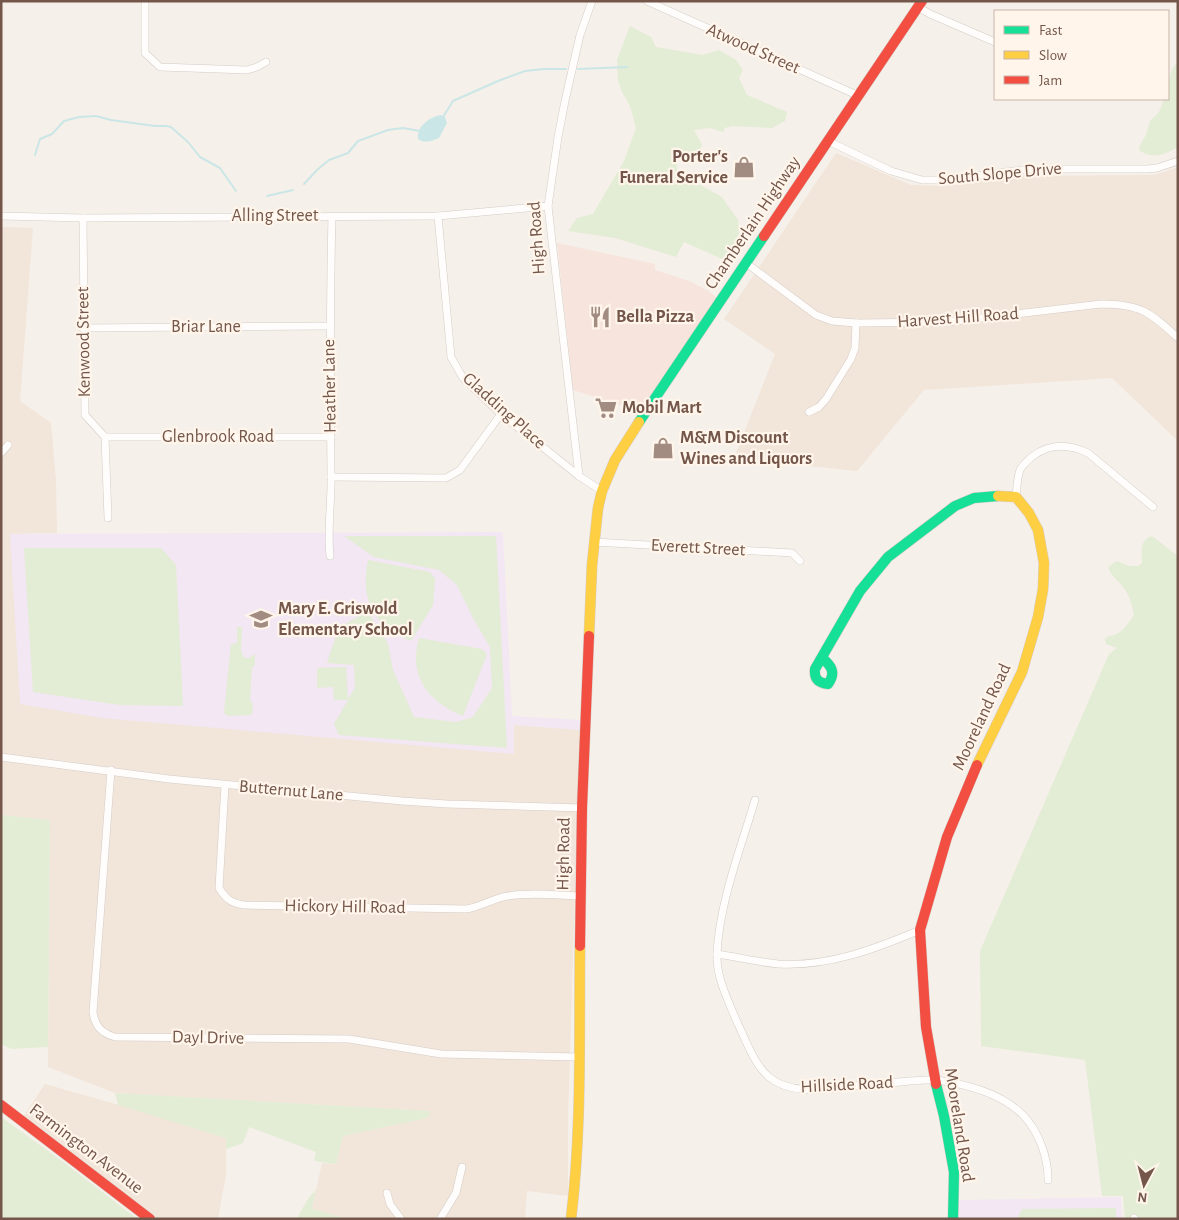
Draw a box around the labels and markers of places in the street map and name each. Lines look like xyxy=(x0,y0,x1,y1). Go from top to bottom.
place label: Porter's Funeral Service xyxy=(619,148,728,187)
shop icon: Porter's Funeral Service xyxy=(731,154,757,180)
restaurant icon: Bella Pizza xyxy=(587,304,613,330)
place label: Bella Pizza xyxy=(616,308,694,326)
supermarket icon: Mobil Mart xyxy=(593,395,619,421)
place label: Mobil Mart xyxy=(622,399,702,417)
place label: M&M Discount Wines and Liquors xyxy=(680,429,812,468)
shop icon: M&M Discount Wines and Liquors xyxy=(650,435,676,461)
place label: Mary E. Griswold Elementary School xyxy=(278,600,413,639)
school or university icon: Mary E. Griswold Elementary School xyxy=(248,606,274,632)

